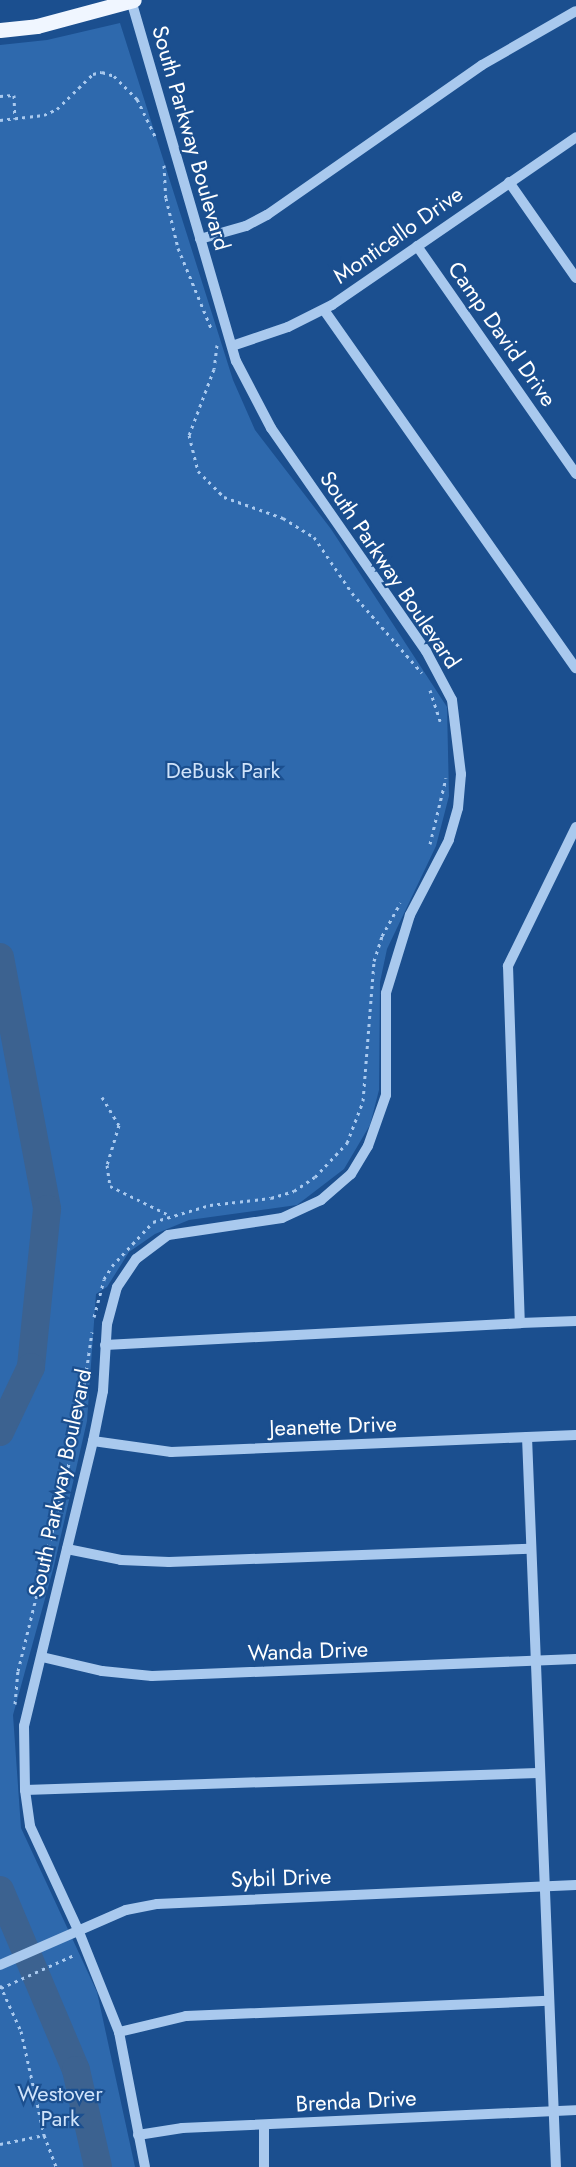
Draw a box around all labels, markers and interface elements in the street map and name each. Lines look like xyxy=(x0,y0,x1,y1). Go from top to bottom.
street label: South Parkway Boulevard xyxy=(146,23,236,253)
street label: Monticello Drive xyxy=(328,181,468,289)
street label: Camp David Drive xyxy=(442,256,562,412)
street label: South Parkway Boulevard xyxy=(314,466,466,674)
park label: DeBusk Park xyxy=(166,758,280,784)
street label: South Parkway Boulevard xyxy=(23,1367,97,1599)
street label: Jeanette Drive xyxy=(269,1411,397,1441)
street label: Wanda Drive xyxy=(247,1636,369,1666)
street label: Sybil Drive xyxy=(230,1863,332,1893)
park label: Westover Park xyxy=(17,2080,103,2132)
street label: Brenda Drive xyxy=(295,2085,417,2117)

